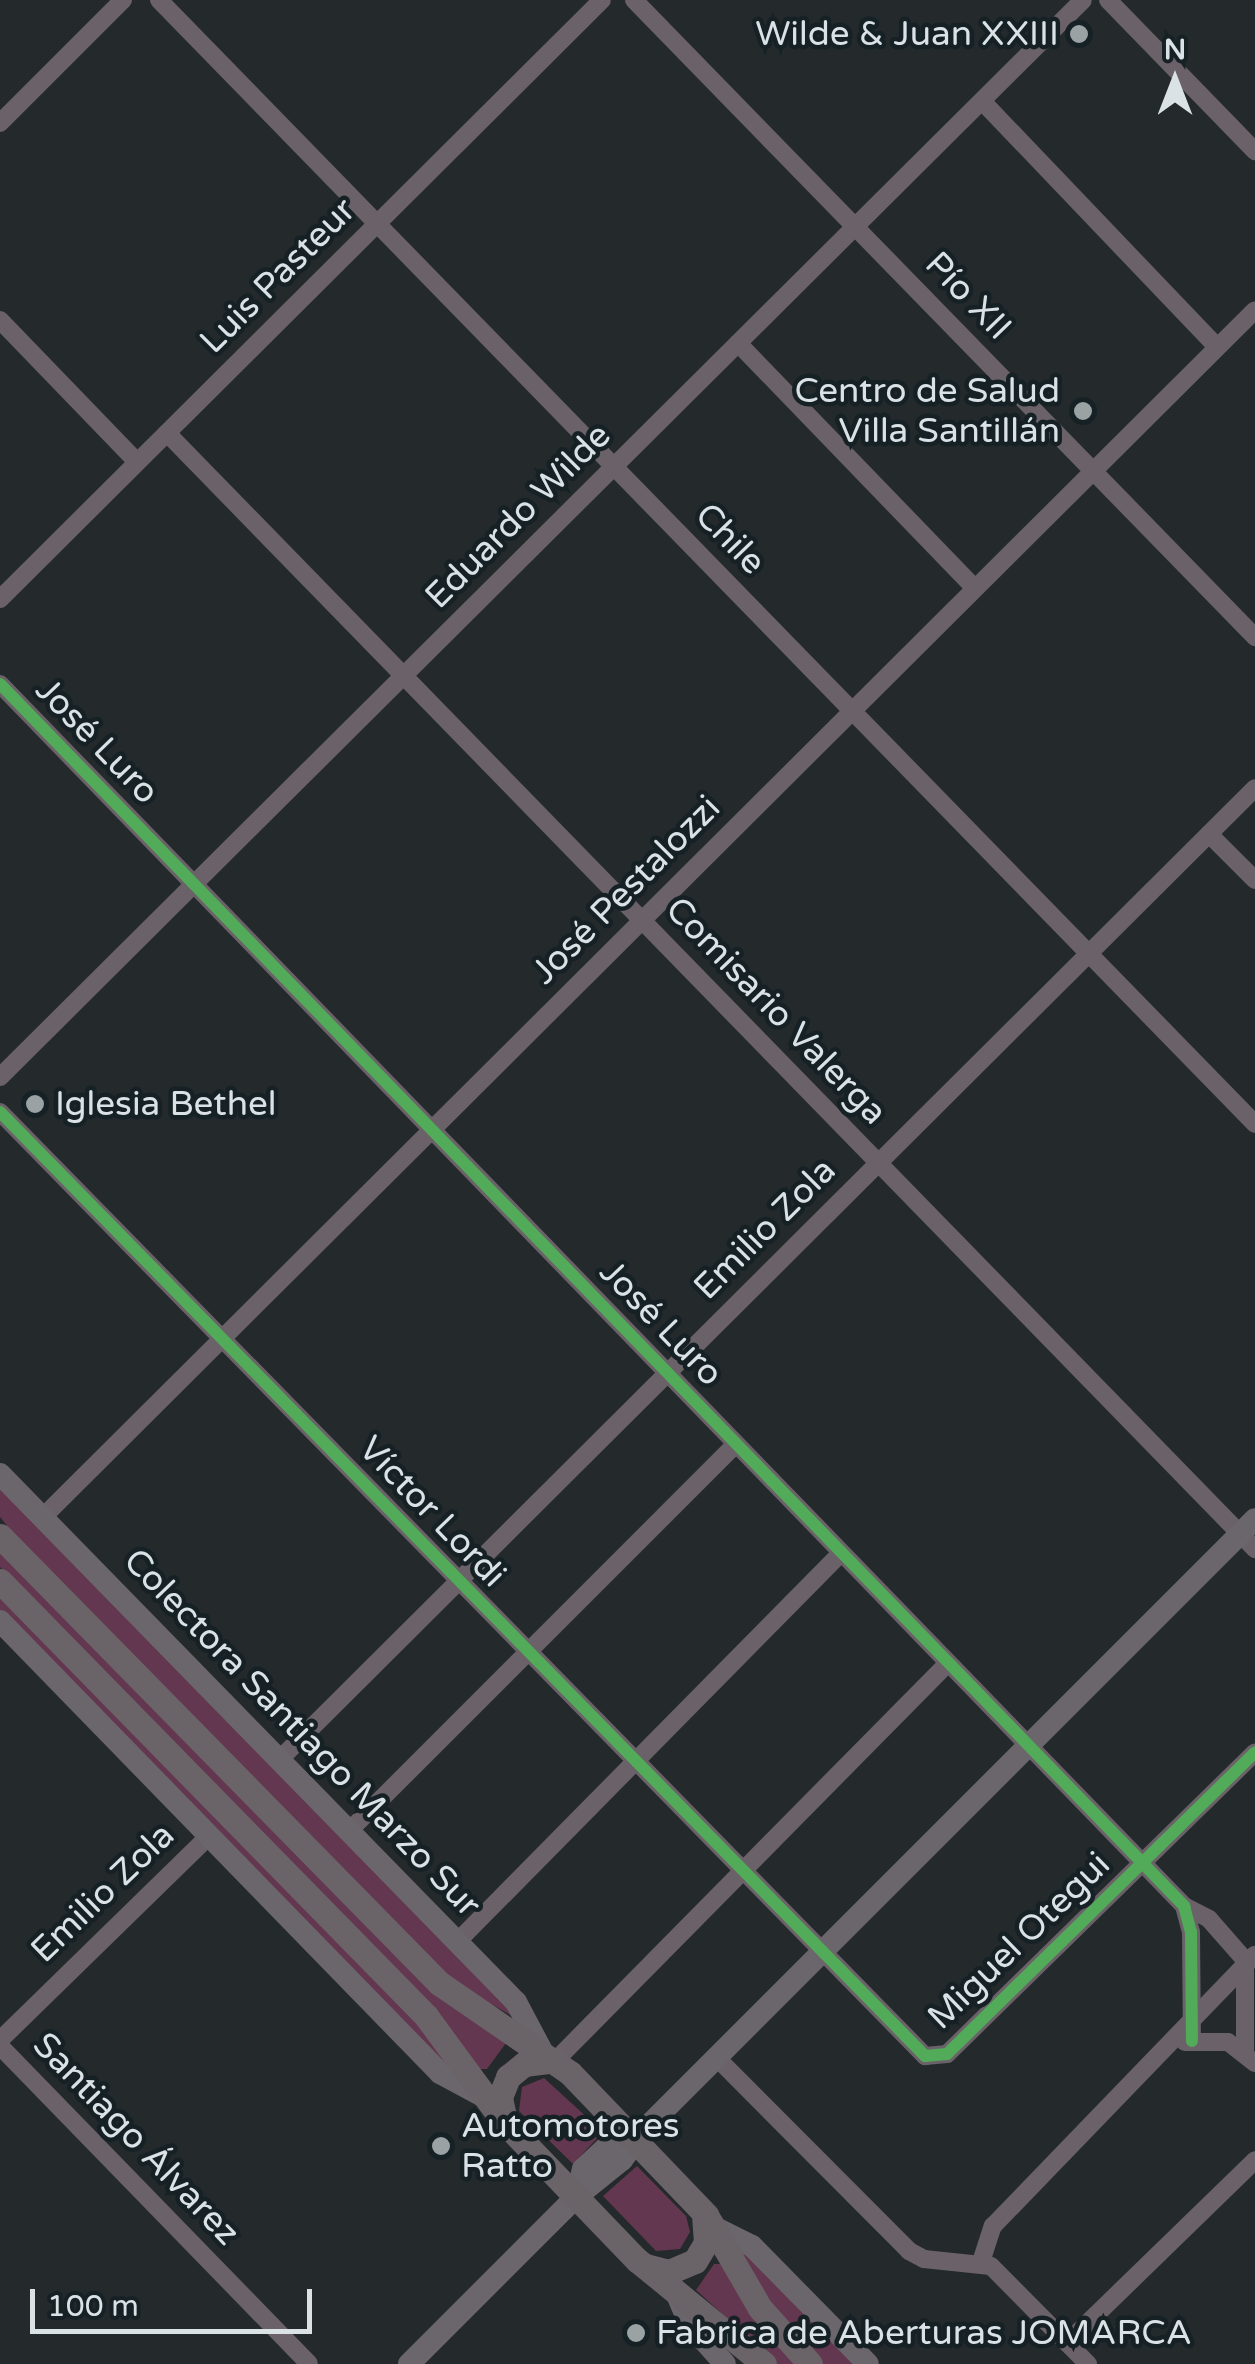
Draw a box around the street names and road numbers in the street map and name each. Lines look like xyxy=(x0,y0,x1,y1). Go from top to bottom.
street label: Luis Pasteur xyxy=(191,189,365,363)
street label: Pío XII xyxy=(916,243,1020,349)
street label: Eduardo Wilde xyxy=(417,415,619,617)
street label: Chile xyxy=(686,495,774,583)
street label: José Luro xyxy=(27,669,167,813)
street label: José Pestalozzi xyxy=(523,787,729,993)
street label: Comisario Valerga xyxy=(657,888,895,1134)
street label: Emilio Zola xyxy=(686,1150,844,1308)
street label: José Luro xyxy=(591,1251,731,1395)
street label: Víctor Lordi xyxy=(350,1428,514,1596)
street label: Colectora Santiago Marzo Sur xyxy=(115,1540,489,1926)
street label: Emilio Zola xyxy=(23,1814,183,1972)
street label: Miguel Otegui xyxy=(919,1844,1119,2038)
street label: Santiago Álvarez xyxy=(24,2024,248,2254)

